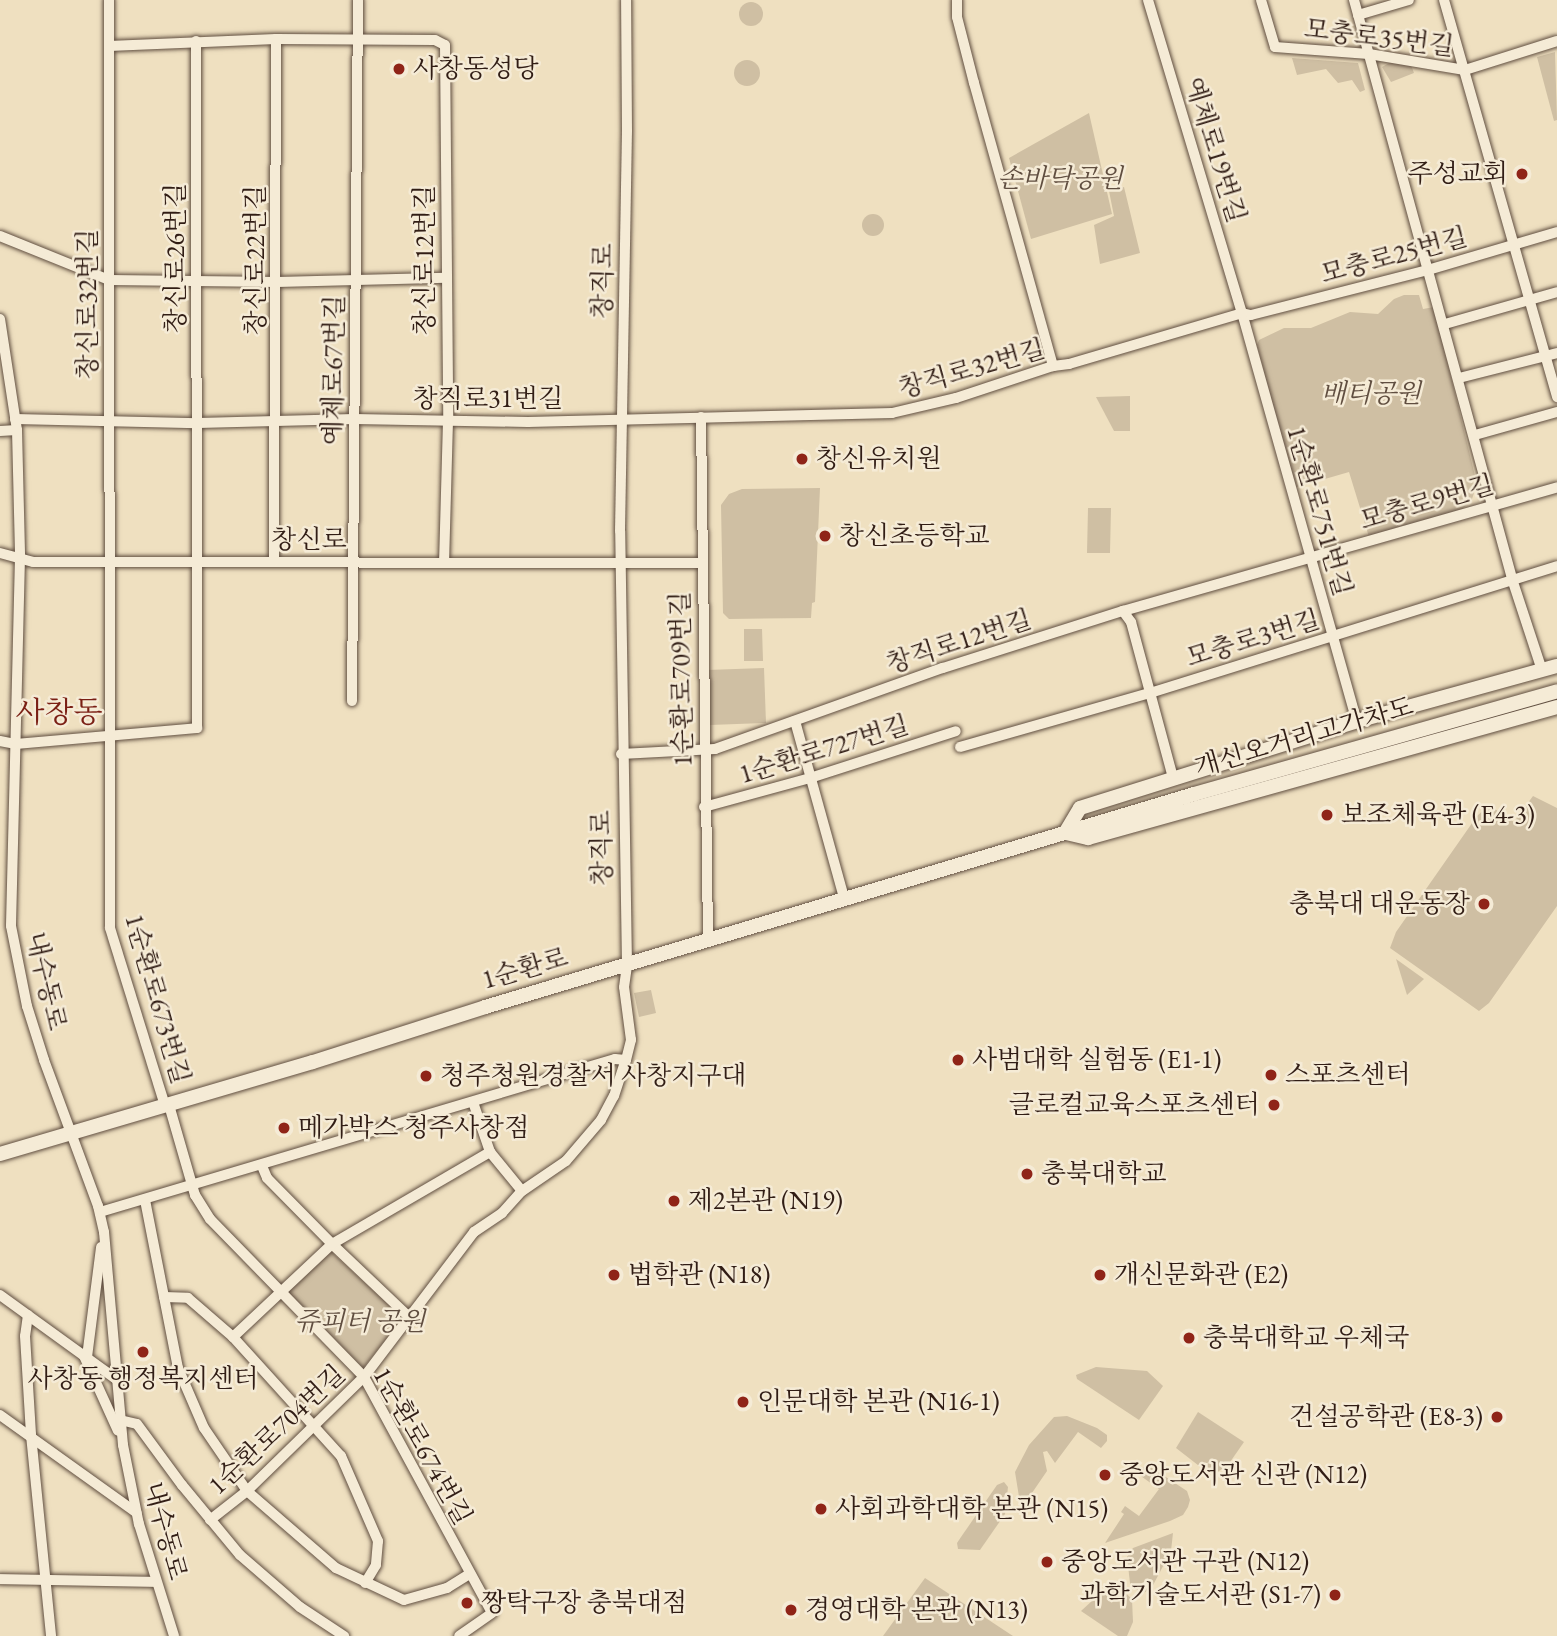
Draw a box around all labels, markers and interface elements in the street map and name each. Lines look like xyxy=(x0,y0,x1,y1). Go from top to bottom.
street label: 모충로35번길 xyxy=(1302,13,1456,63)
place label: 사창동성당 xyxy=(413,53,539,85)
marker: 사창동성당 xyxy=(391,61,407,77)
street label: 예체로19번길 xyxy=(1178,73,1252,227)
place label: 주성교회 xyxy=(1408,158,1508,190)
park label: 손바닥공원 xyxy=(997,163,1123,195)
marker: 주성교회 xyxy=(1514,166,1530,182)
street label: 창신로26번길 xyxy=(160,183,192,333)
street label: 창신로22번길 xyxy=(240,185,272,335)
street label: 창신로12번길 xyxy=(409,185,441,335)
street label: 모충로25번길 xyxy=(1317,221,1471,291)
street label: 창신로32번길 xyxy=(72,229,104,379)
street label: 창직로 xyxy=(587,243,619,319)
street label: 예체로67번길 xyxy=(317,294,351,446)
street label: 창직로32번길 xyxy=(895,333,1049,405)
park label: 배티공원 xyxy=(1321,378,1421,410)
street label: 창직로31번길 xyxy=(413,383,563,415)
street label: 1순환로751번길 xyxy=(1280,422,1358,600)
place label: 창신유치원 xyxy=(816,443,942,475)
marker: 창신유치원 xyxy=(794,451,810,467)
street label: 모충로9번길 xyxy=(1356,469,1498,537)
place label: 창신초등학교 xyxy=(839,520,990,552)
street label: 창신로 xyxy=(271,524,347,556)
marker: 창신초등학교 xyxy=(817,528,833,544)
street label: 1순환로709번길 xyxy=(665,591,699,767)
street label: 창직로12번길 xyxy=(883,604,1035,680)
street label: 모충로3번길 xyxy=(1182,604,1324,674)
street label: 개신오거리고가차도 xyxy=(1191,691,1417,783)
district label: 사창동 xyxy=(16,694,102,730)
street label: 1순환로727번길 xyxy=(736,709,912,791)
place label: 보조체육관 (E4-3) xyxy=(1341,799,1535,831)
marker: 보조체육관 (E4-3) xyxy=(1319,807,1335,823)
street label: 창직로 xyxy=(586,810,618,886)
place label: 충북대 대운동장 xyxy=(1289,888,1470,920)
marker: 충북대 대운동장 xyxy=(1476,896,1492,912)
street label: 1순환로673번길 xyxy=(118,910,196,1088)
street label: 내수동로 xyxy=(20,929,72,1033)
street label: 1순환로 xyxy=(478,942,572,996)
place label: 사범대학 실험동 (E1-1) xyxy=(972,1044,1221,1076)
marker: 사범대학 실험동 (E1-1) xyxy=(950,1052,966,1068)
place label: 스포츠센터 xyxy=(1285,1059,1411,1091)
place label: 청주청원경찰서 사창지구대 xyxy=(440,1060,747,1092)
marker: 스포츠센터 xyxy=(1263,1067,1279,1083)
marker: 청주청원경찰서 사창지구대 xyxy=(418,1068,434,1084)
place label: 글로컬교육스포츠센터 xyxy=(1009,1089,1260,1121)
marker: 글로컬교육스포츠센터 xyxy=(1266,1097,1282,1113)
place label: 메가박스 청주사창점 xyxy=(298,1112,529,1144)
marker: 메가박스 청주사창점 xyxy=(276,1120,292,1136)
place label: 충북대학교 xyxy=(1041,1158,1167,1190)
marker: 충북대학교 xyxy=(1019,1166,1035,1182)
place label: 제2본관 (N19) xyxy=(688,1185,843,1217)
marker: 제2본관 (N19) xyxy=(666,1193,682,1209)
place label: 법학관 (N18) xyxy=(628,1259,770,1291)
place label: 개신문화관 (E2) xyxy=(1114,1259,1288,1291)
marker: 법학관 (N18) xyxy=(606,1267,622,1283)
marker: 개신문화관 (E2) xyxy=(1092,1267,1108,1283)
park label: 쥬피터 공원 xyxy=(295,1306,425,1338)
place label: 충북대학교 우체국 xyxy=(1203,1322,1409,1354)
marker: 충북대학교 우체국 xyxy=(1181,1330,1197,1346)
marker: 사창동 행정복지센터 xyxy=(135,1344,151,1360)
street label: 1순환로704번길 xyxy=(202,1359,352,1501)
street label: 1순환로674번길 xyxy=(366,1362,478,1530)
place label: 사창동 행정복지센터 xyxy=(27,1363,259,1395)
place label: 인문대학 본관 (N16-1) xyxy=(757,1386,1000,1418)
marker: 인문대학 본관 (N16-1) xyxy=(735,1394,751,1410)
place label: 건설공학관 (E8-3) xyxy=(1289,1401,1483,1433)
marker: 건설공학관 (E8-3) xyxy=(1489,1409,1505,1425)
place label: 중앙도서관 신관 (N12) xyxy=(1119,1459,1367,1491)
marker: 중앙도서관 신관 (N12) xyxy=(1097,1467,1113,1483)
street label: 내수동로 xyxy=(137,1478,193,1584)
place label: 사회과학대학 본관 (N15) xyxy=(835,1493,1108,1525)
marker: 사회과학대학 본관 (N15) xyxy=(813,1501,829,1517)
place label: 중앙도서관 구관 (N12) xyxy=(1061,1546,1309,1578)
marker: 중앙도서관 구관 (N12) xyxy=(1039,1554,1055,1570)
place label: 과학기술도서관 (S1-7) xyxy=(1079,1579,1321,1611)
place label: 짱탁구장 충북대점 xyxy=(481,1587,687,1619)
marker: 과학기술도서관 (S1-7) xyxy=(1327,1587,1343,1603)
place label: 경영대학 본관 (N13) xyxy=(805,1594,1028,1626)
marker: 짱탁구장 충북대점 xyxy=(459,1595,475,1611)
marker: 경영대학 본관 (N13) xyxy=(783,1602,799,1618)

